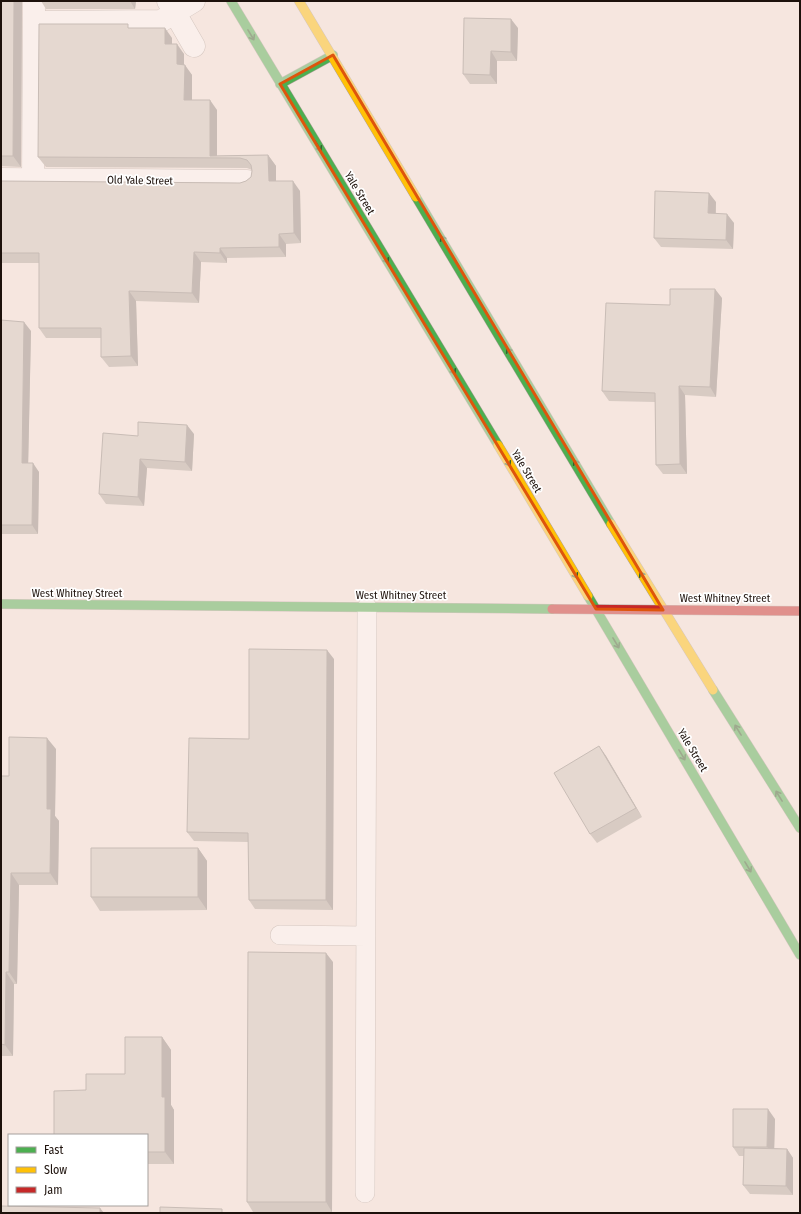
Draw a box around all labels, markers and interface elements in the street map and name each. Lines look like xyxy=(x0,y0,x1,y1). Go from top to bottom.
one-way arrow xyxy=(247,29,255,40)
one-way arrow xyxy=(314,140,322,152)
street label: Yale Street xyxy=(342,169,378,217)
street label: Old Yale Street xyxy=(107,173,174,188)
one-way arrow xyxy=(439,235,447,247)
one-way arrow xyxy=(381,252,389,264)
one-way arrow xyxy=(506,348,514,359)
one-way arrow xyxy=(448,363,456,375)
street label: Yale Street xyxy=(509,447,545,495)
one-way arrow xyxy=(504,455,512,467)
one-way arrow xyxy=(572,459,580,471)
one-way arrow xyxy=(571,567,579,579)
one-way arrow xyxy=(639,572,647,583)
street label: West Whitney Street xyxy=(32,587,123,600)
street label: West Whitney Street xyxy=(356,589,447,602)
street label: West Whitney Street xyxy=(680,592,771,605)
one-way arrow xyxy=(612,637,620,649)
one-way arrow xyxy=(734,724,742,736)
street label: Yale Street xyxy=(675,726,711,774)
one-way arrow xyxy=(678,749,686,761)
one-way arrow xyxy=(775,790,784,801)
one-way arrow xyxy=(744,861,752,873)
legend xyxy=(8,1134,148,1206)
text: Fast xyxy=(44,1143,63,1157)
text: Slow xyxy=(44,1163,67,1177)
text: Jam xyxy=(44,1183,62,1197)

